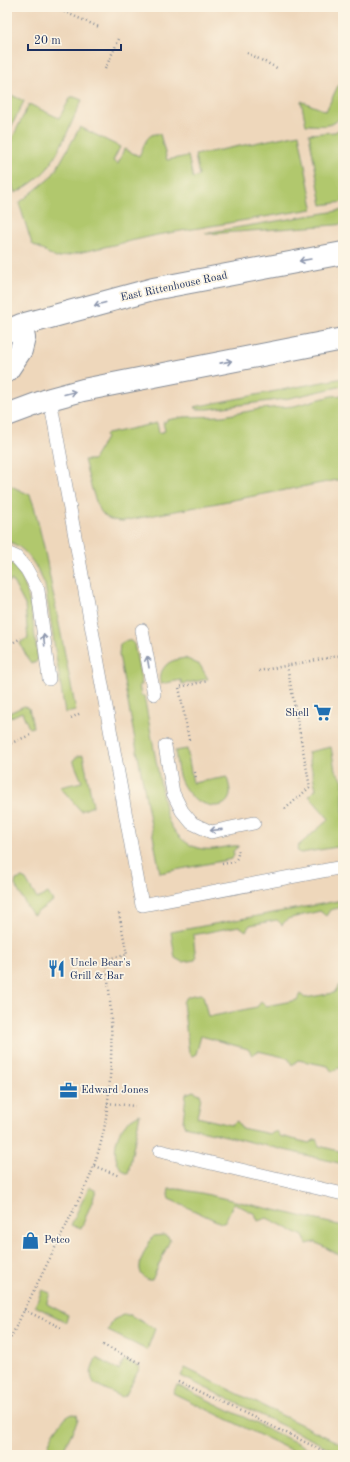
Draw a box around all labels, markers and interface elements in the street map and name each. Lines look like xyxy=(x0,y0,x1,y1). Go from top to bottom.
scale bar xyxy=(28,26,121,52)
text: 20 m xyxy=(34,35,61,47)
one-way arrow xyxy=(299,256,312,264)
street label: East Rittenhouse Road xyxy=(120,270,229,304)
one-way arrow xyxy=(94,300,107,308)
one-way arrow xyxy=(219,358,232,366)
one-way arrow xyxy=(63,389,76,397)
one-way arrow xyxy=(41,634,48,647)
one-way arrow xyxy=(144,656,152,669)
supermarket icon: Shell xyxy=(312,703,332,723)
place label: Shell xyxy=(285,708,309,719)
one-way arrow xyxy=(209,826,222,834)
place label: Uncle Bear's Grill & Bar xyxy=(70,958,131,982)
restaurant icon: Uncle Bear's Grill & Bar xyxy=(47,959,67,979)
office icon: Edward Jones xyxy=(58,1080,78,1100)
place label: Edward Jones xyxy=(81,1085,149,1096)
shop icon: Petco xyxy=(21,1230,41,1250)
place label: Petco xyxy=(44,1235,70,1246)

